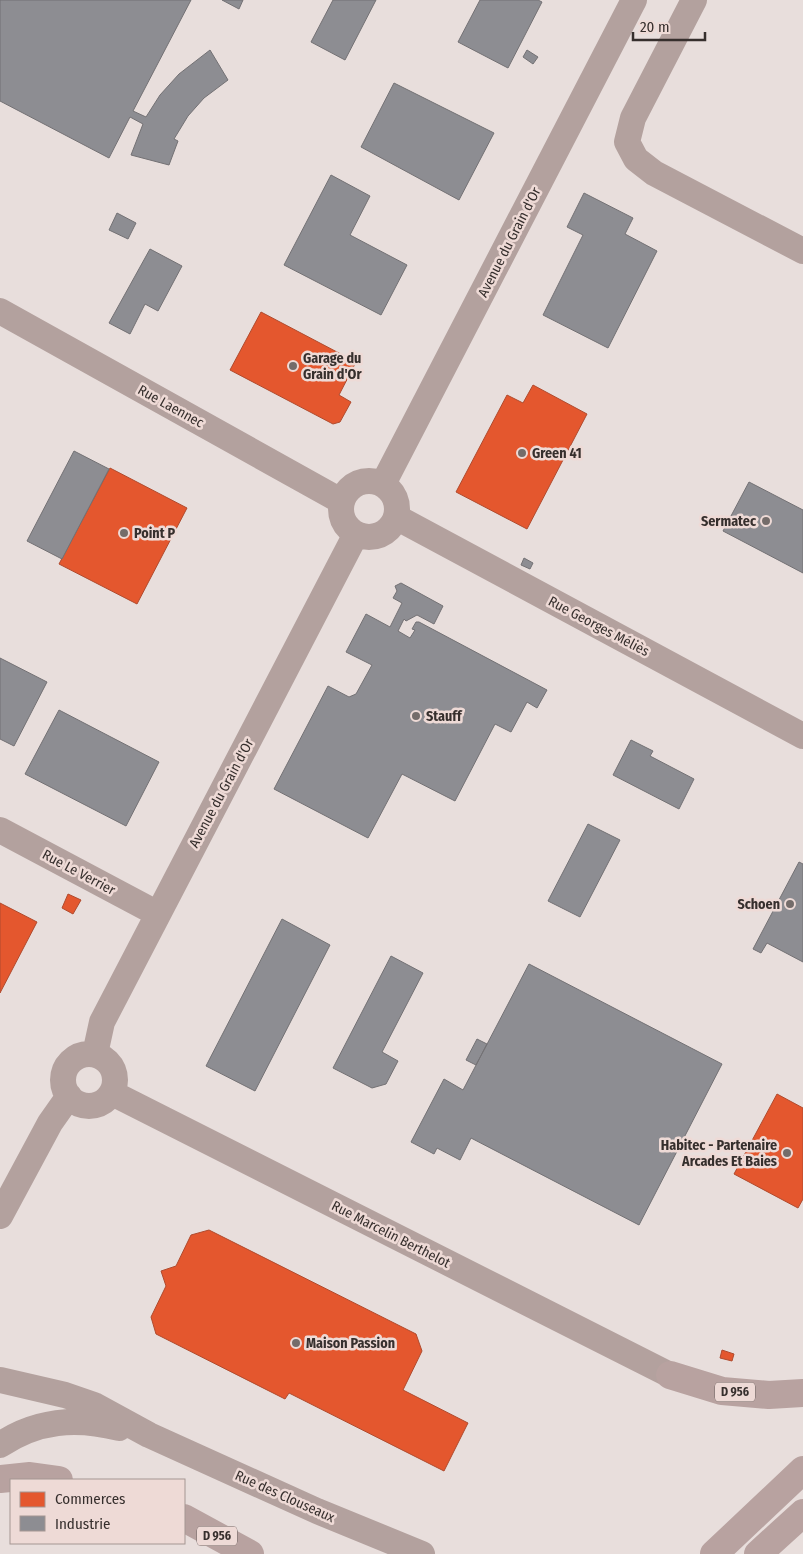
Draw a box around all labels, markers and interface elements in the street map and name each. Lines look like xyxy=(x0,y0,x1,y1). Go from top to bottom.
scale bar xyxy=(633,10,706,42)
text: 20 m xyxy=(640,18,670,36)
street label: Avenue du Grain d'Or xyxy=(474,184,545,300)
place label: Garage du Grain d'Or xyxy=(303,350,362,383)
marker: Garage du Grain d'Or xyxy=(287,360,299,372)
street label: Rue Laennec xyxy=(135,381,207,431)
place label: Green 41 xyxy=(532,445,582,462)
marker: Green 41 xyxy=(516,447,528,459)
place label: Sermatec xyxy=(701,513,757,530)
marker: Sermatec xyxy=(760,515,772,527)
place label: Point P xyxy=(134,525,175,542)
marker: Point P xyxy=(118,527,130,539)
street label: Rue Georges Méliès xyxy=(545,593,652,660)
place label: Stauff xyxy=(426,708,463,725)
marker: Stauff xyxy=(410,710,422,722)
street label: Avenue du Grain d'Or xyxy=(186,736,257,851)
street label: Rue Le Verrier xyxy=(39,846,118,899)
place label: Schoen xyxy=(737,896,780,913)
marker: Schoen xyxy=(784,898,796,910)
place label: Habitec - Partenaire Arcades Et Baies xyxy=(661,1137,777,1170)
marker: Habitec - Partenaire Arcades Et Baies xyxy=(781,1147,793,1159)
street label: Rue Marcelin Berthelot xyxy=(329,1197,453,1272)
place label: Maison Passion xyxy=(306,1335,395,1352)
marker: Maison Passion xyxy=(290,1337,302,1349)
road number: D 956 xyxy=(715,1382,755,1401)
street label: Rue des Clouseaux xyxy=(232,1467,338,1526)
legend xyxy=(10,1479,185,1544)
text: Commerces xyxy=(55,1490,125,1508)
text: Industrie xyxy=(55,1515,110,1533)
road number: D 956 xyxy=(197,1526,237,1545)

